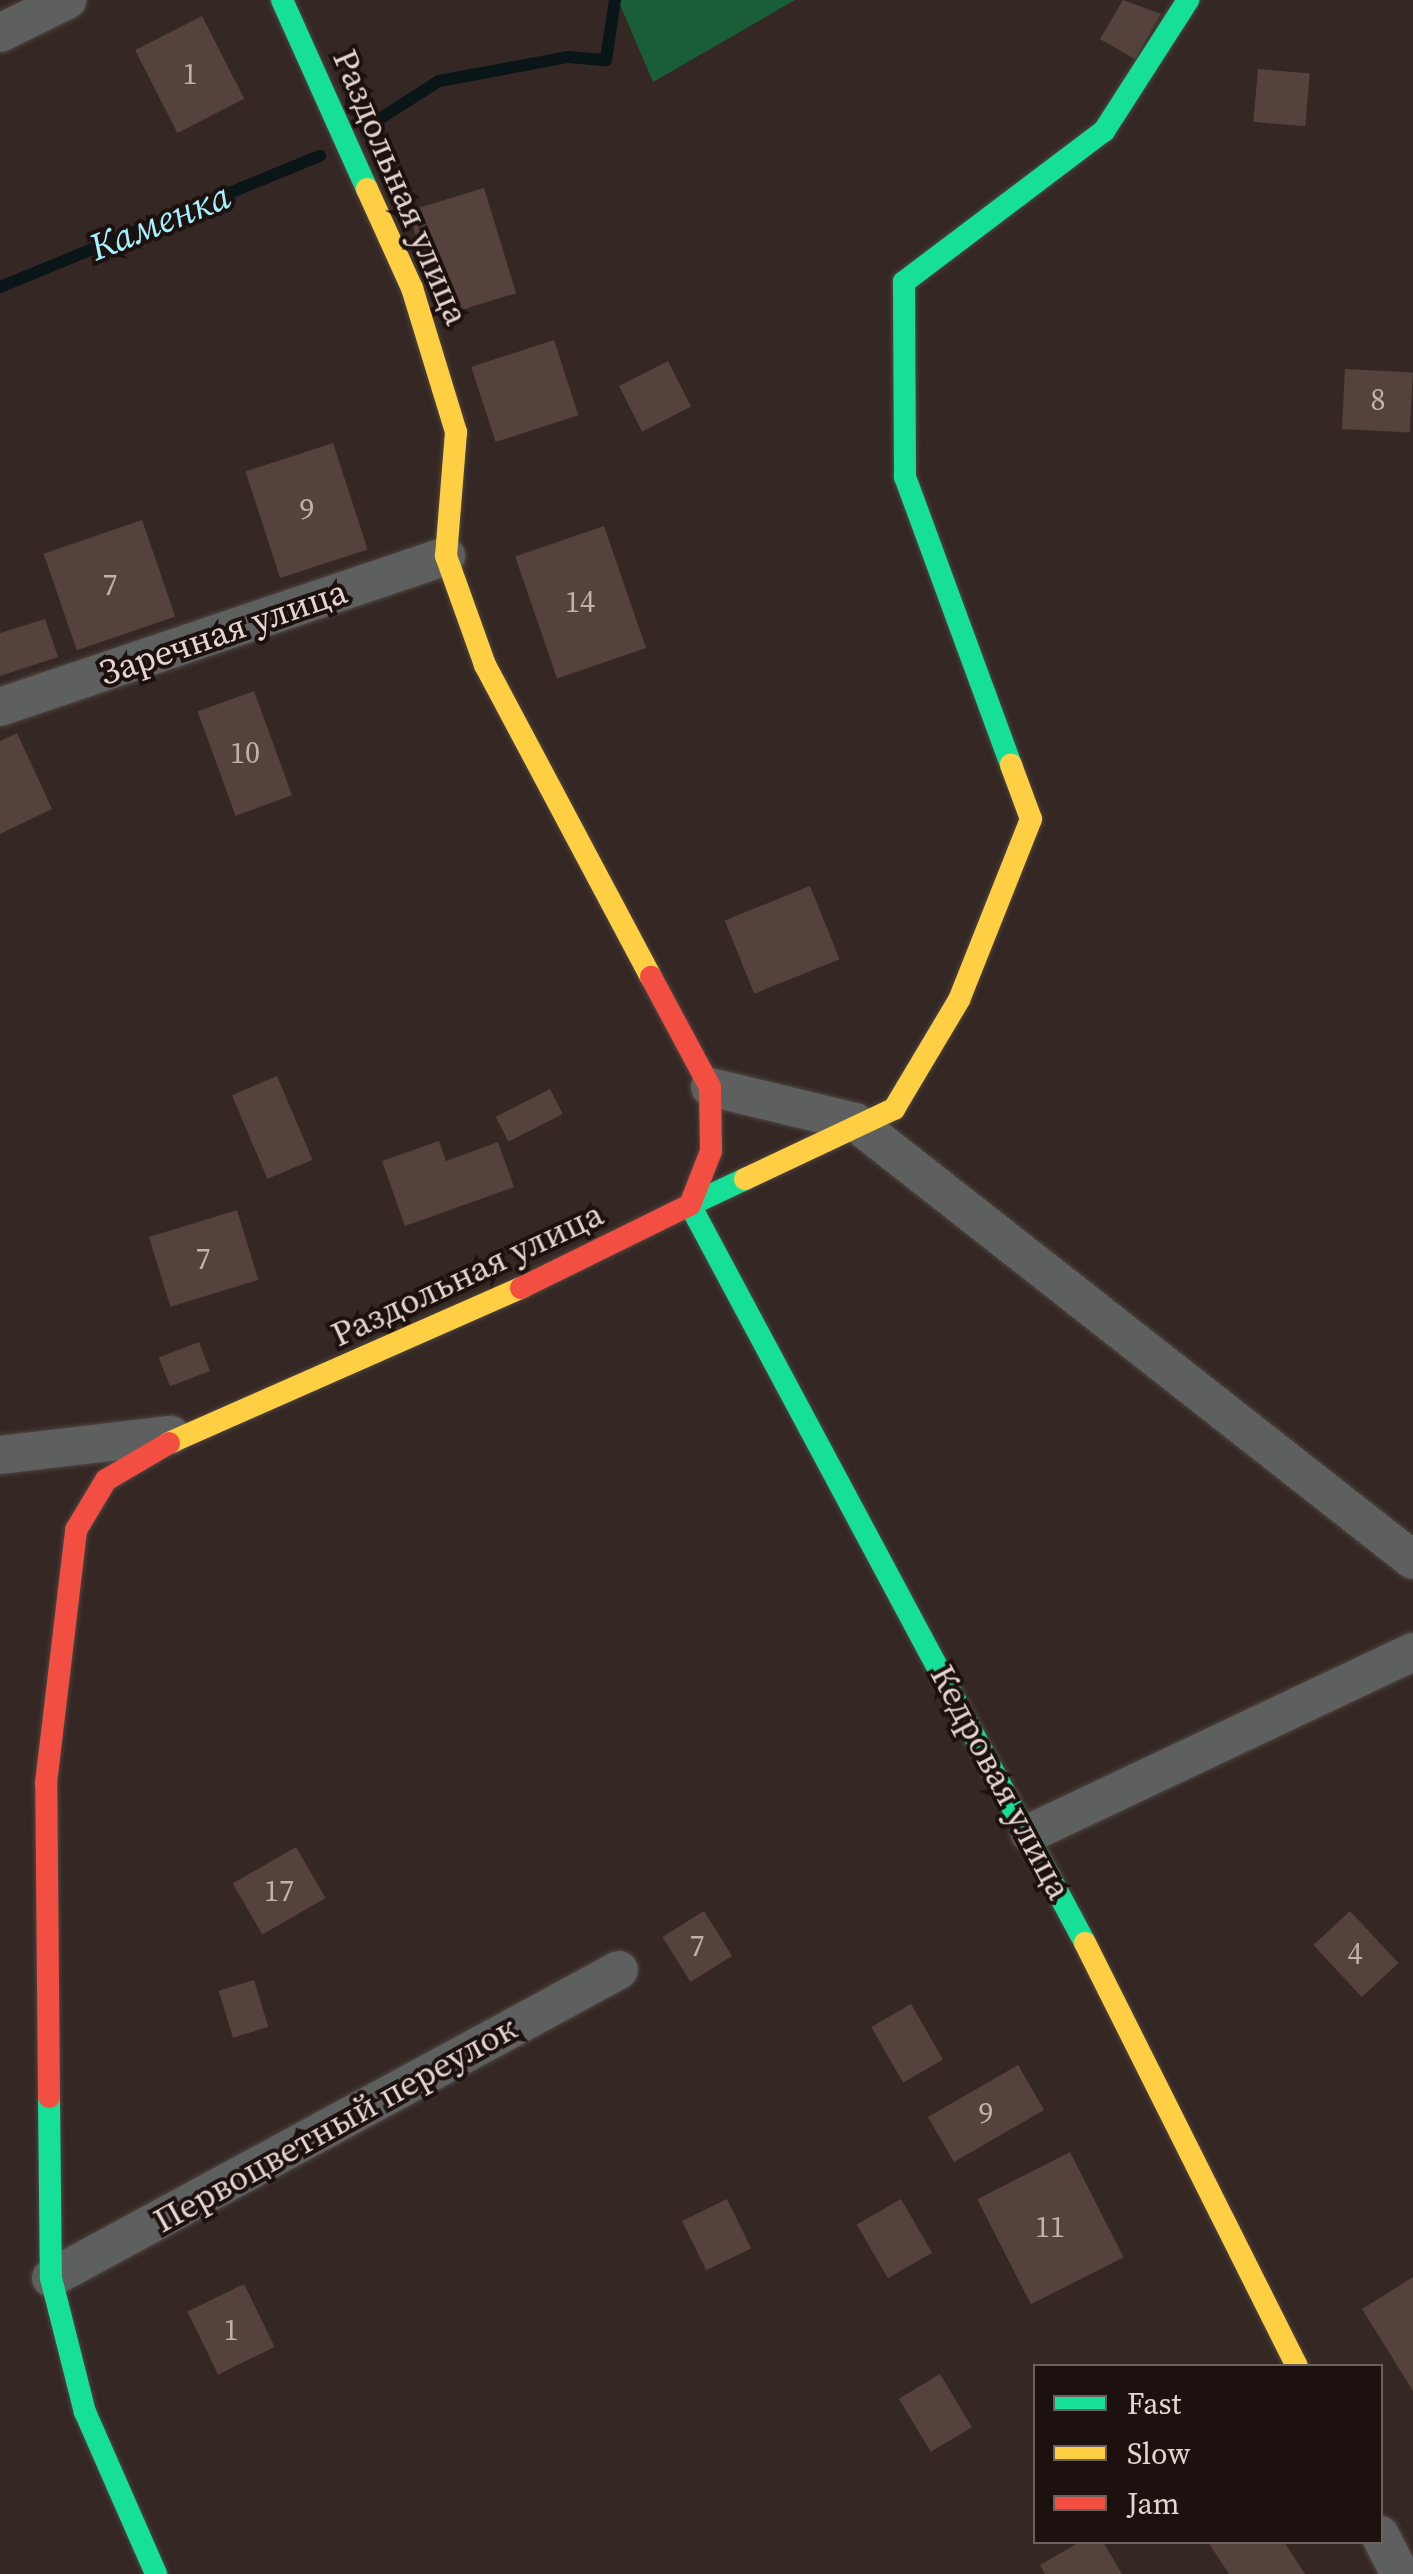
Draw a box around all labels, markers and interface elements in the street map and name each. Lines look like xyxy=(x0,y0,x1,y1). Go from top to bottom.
street label: Раздольная улица xyxy=(324,43,478,331)
house number: 1 xyxy=(183,56,197,92)
water label: Каменка xyxy=(83,173,237,271)
house number: 8 xyxy=(1371,382,1385,418)
house number: 9 xyxy=(300,492,314,528)
house number: 7 xyxy=(103,567,117,603)
street label: Заречная улица xyxy=(94,570,352,694)
house number: 14 xyxy=(565,584,595,620)
house number: 10 xyxy=(230,735,260,771)
street label: Раздольная улица xyxy=(324,1193,610,1355)
house number: 7 xyxy=(196,1241,210,1277)
street label: Кедровая улица xyxy=(922,1658,1080,1906)
house number: 17 xyxy=(264,1873,294,1909)
house number: 7 xyxy=(690,1928,704,1964)
house number: 4 xyxy=(1348,1936,1362,1972)
street label: Первоцветный переулок xyxy=(146,2007,524,2241)
house number: 9 xyxy=(979,2096,993,2132)
house number: 11 xyxy=(1035,2209,1065,2245)
house number: 1 xyxy=(224,2312,238,2348)
legend xyxy=(1033,2364,1383,2544)
text: Fast xyxy=(1127,2383,1181,2424)
text: Slow xyxy=(1127,2433,1190,2474)
text: Jam xyxy=(1127,2483,1180,2524)

